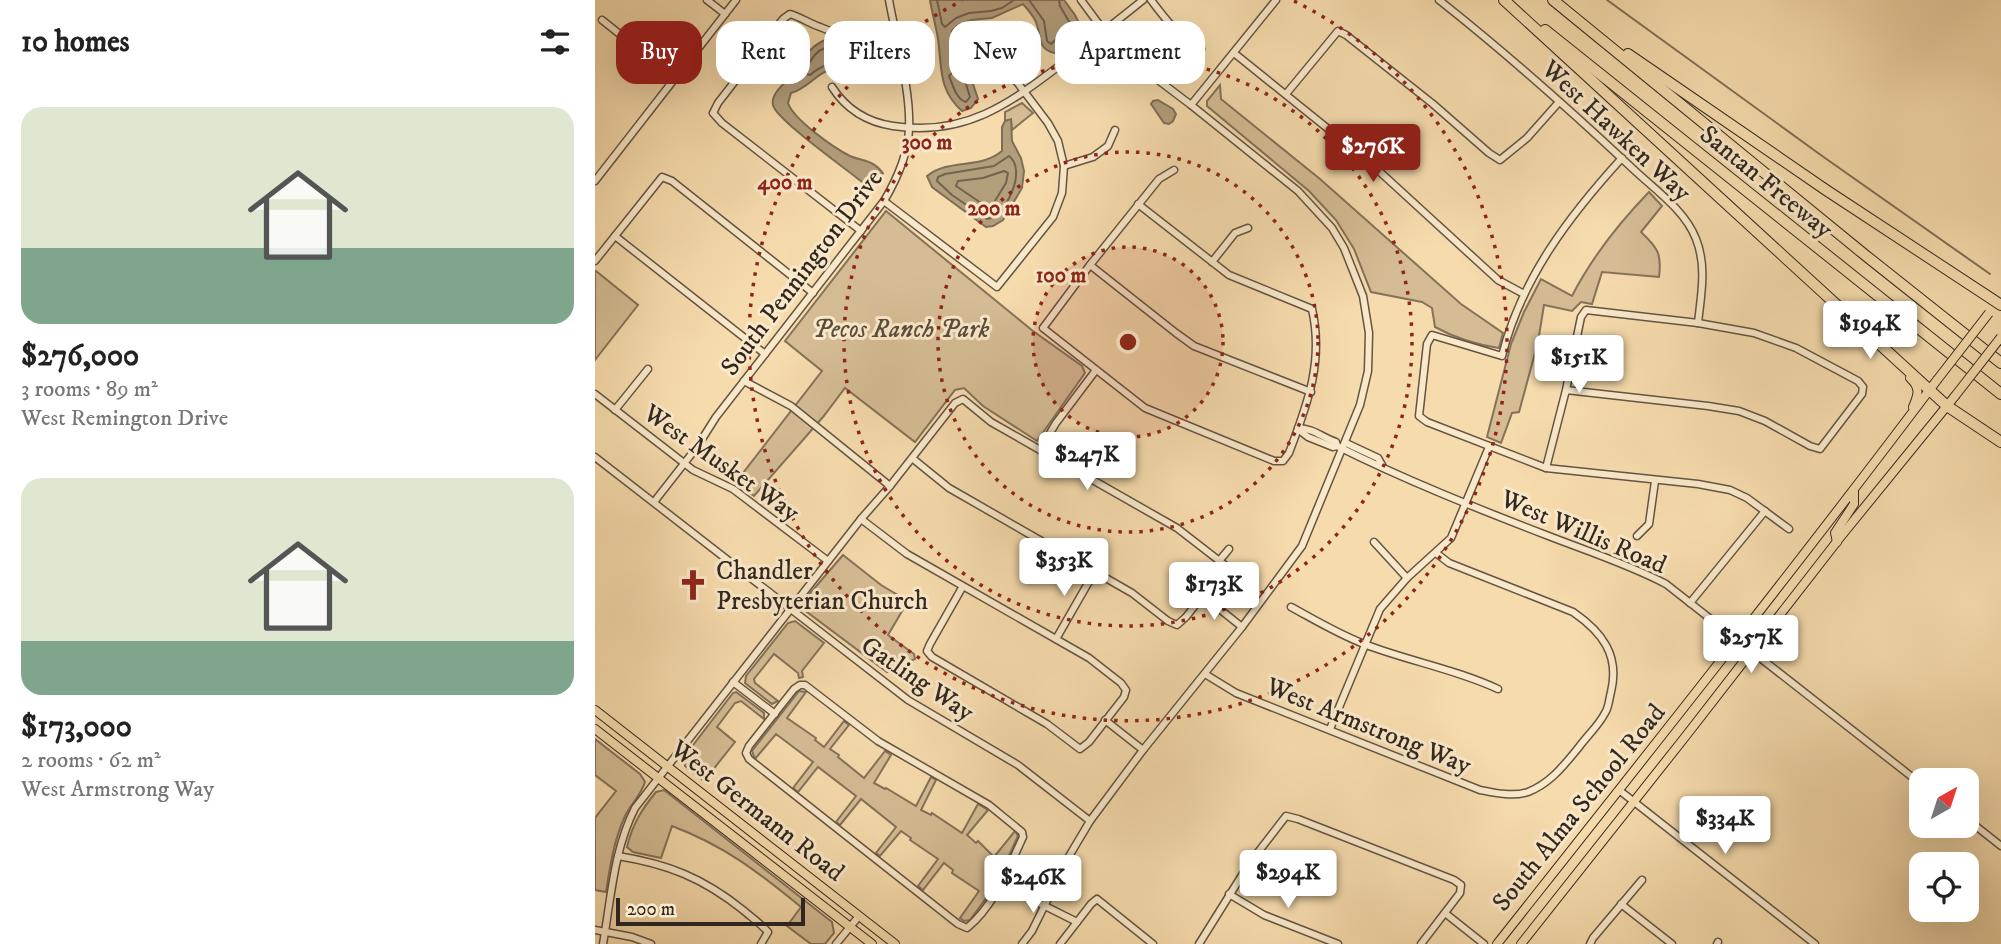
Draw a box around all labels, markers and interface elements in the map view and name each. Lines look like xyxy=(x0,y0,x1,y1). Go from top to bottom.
chip: Buy xyxy=(616,21,702,84)
chip: Rent xyxy=(716,21,810,84)
chip: Filters xyxy=(824,21,935,84)
chip: New xyxy=(949,21,1041,84)
chip: Apartment xyxy=(1055,21,1205,84)
icon: filters xyxy=(536,23,574,61)
text: 10 homes xyxy=(21,24,130,61)
street label: West Hawken Way xyxy=(1533,53,1698,209)
street label: Santan Freeway xyxy=(1693,118,1840,246)
pin: $276K xyxy=(1324,124,1422,184)
text: 300 m xyxy=(902,130,953,156)
text: $276K xyxy=(1341,132,1405,161)
icon: home xyxy=(235,152,361,278)
street label: South Pennington Drive xyxy=(714,163,891,383)
text: 400 m xyxy=(758,170,813,196)
text: 200 m xyxy=(967,196,1021,222)
text: 100 m xyxy=(1036,263,1086,289)
pin: $194K xyxy=(1821,302,1919,361)
text: $194K xyxy=(1839,309,1901,338)
park label: Pecos Ranch Park xyxy=(813,313,989,346)
centre of rings xyxy=(1116,330,1140,354)
pin: $151K xyxy=(1530,336,1628,395)
text: $276,000 xyxy=(21,338,139,375)
text: $151K xyxy=(1551,343,1607,372)
text: 3 rooms · 89 m² xyxy=(21,375,158,404)
street label: West Musket Way xyxy=(636,397,806,530)
text: West Remington Drive xyxy=(21,404,228,433)
pin: $247K xyxy=(1038,433,1136,492)
text: $247K xyxy=(1055,440,1119,469)
street label: West Willis Road xyxy=(1495,482,1671,582)
icon: home xyxy=(235,523,361,649)
pin: $353K xyxy=(1015,538,1113,598)
text: $353K xyxy=(1035,546,1093,575)
place label: Chandler Presbyterian Church xyxy=(716,555,929,618)
pin: $173K xyxy=(1165,562,1263,622)
church icon: Chandler Presbyterian Church xyxy=(676,568,710,602)
text: $173K xyxy=(1185,570,1243,599)
pin: $257K xyxy=(1702,616,1800,675)
text: $257K xyxy=(1719,623,1783,652)
street label: Gatling Way xyxy=(854,629,981,729)
street label: West Armstrong Way xyxy=(1260,670,1476,783)
street label: South Alma School Road xyxy=(1485,697,1673,918)
text: $173,000 xyxy=(21,709,132,746)
street label: West Germann Road xyxy=(663,732,851,889)
text: 2 rooms · 62 m² xyxy=(21,746,161,775)
north arrow xyxy=(1909,768,1979,838)
map controls xyxy=(1909,768,1979,922)
text: West Armstrong Way xyxy=(21,775,214,804)
pin: $334K xyxy=(1676,796,1774,856)
text: $334K xyxy=(1695,804,1755,833)
pin: $294K xyxy=(1239,850,1337,910)
button: locate xyxy=(1909,852,1979,922)
pin: $246K xyxy=(984,856,1082,915)
text: $294K xyxy=(1256,858,1320,887)
text: $246K xyxy=(1000,863,1066,892)
scale bar xyxy=(616,895,805,927)
text: 200 m xyxy=(627,898,675,921)

